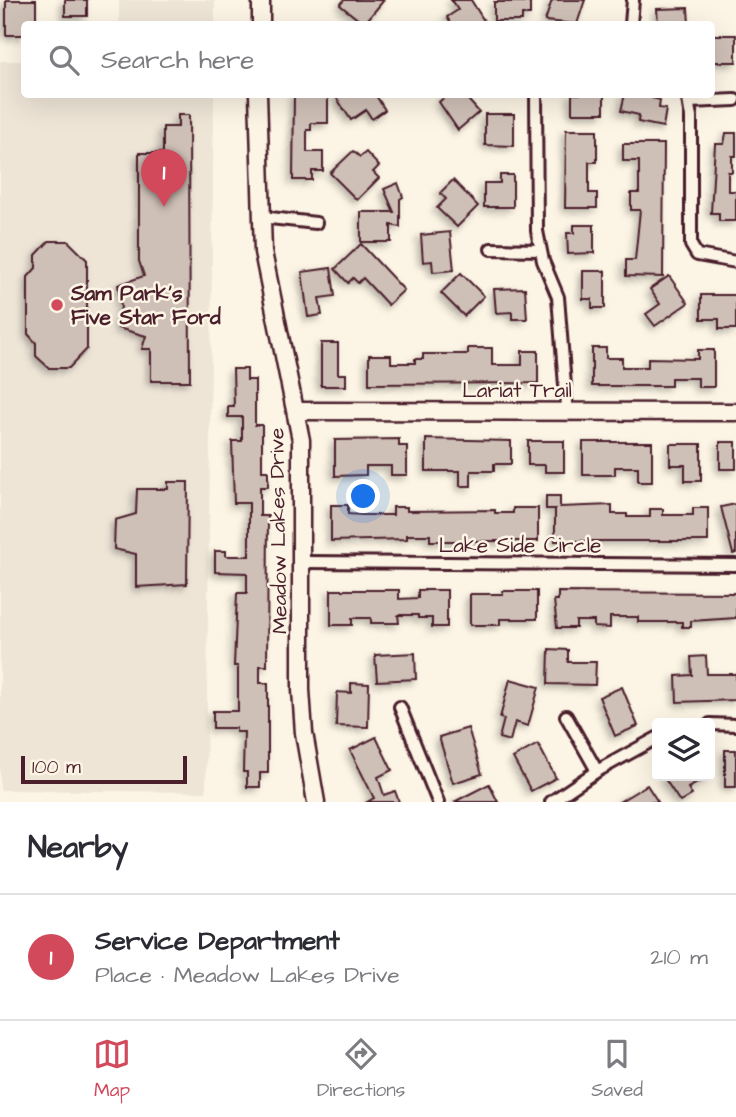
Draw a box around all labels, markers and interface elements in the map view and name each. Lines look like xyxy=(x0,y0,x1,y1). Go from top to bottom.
search box xyxy=(21,21,715,98)
icon: search xyxy=(45,41,83,79)
text: Search here xyxy=(101,42,254,78)
pin: 1 xyxy=(141,149,187,207)
place label: Sam Park's Five Star Ford xyxy=(70,279,221,332)
marker: Sam Park's Five Star Ford xyxy=(49,297,65,313)
street label: Lariat Trail xyxy=(462,376,572,405)
street label: Meadow Lakes Drive xyxy=(262,428,295,634)
your location xyxy=(346,479,380,513)
street label: Lake Side Circle xyxy=(439,531,601,560)
map controls xyxy=(652,718,715,781)
button: layers xyxy=(652,718,715,781)
scale bar xyxy=(21,753,187,785)
text: 100 m xyxy=(32,754,81,781)
text: Nearby xyxy=(28,827,128,869)
text: Service Department xyxy=(95,923,340,959)
text: 1 xyxy=(50,941,52,973)
text: 210 m xyxy=(650,941,708,973)
text: Place · Meadow Lakes Drive xyxy=(95,959,400,991)
tab: Map xyxy=(93,1035,131,1104)
tab: Directions xyxy=(317,1035,405,1104)
tab: Saved xyxy=(591,1035,643,1104)

